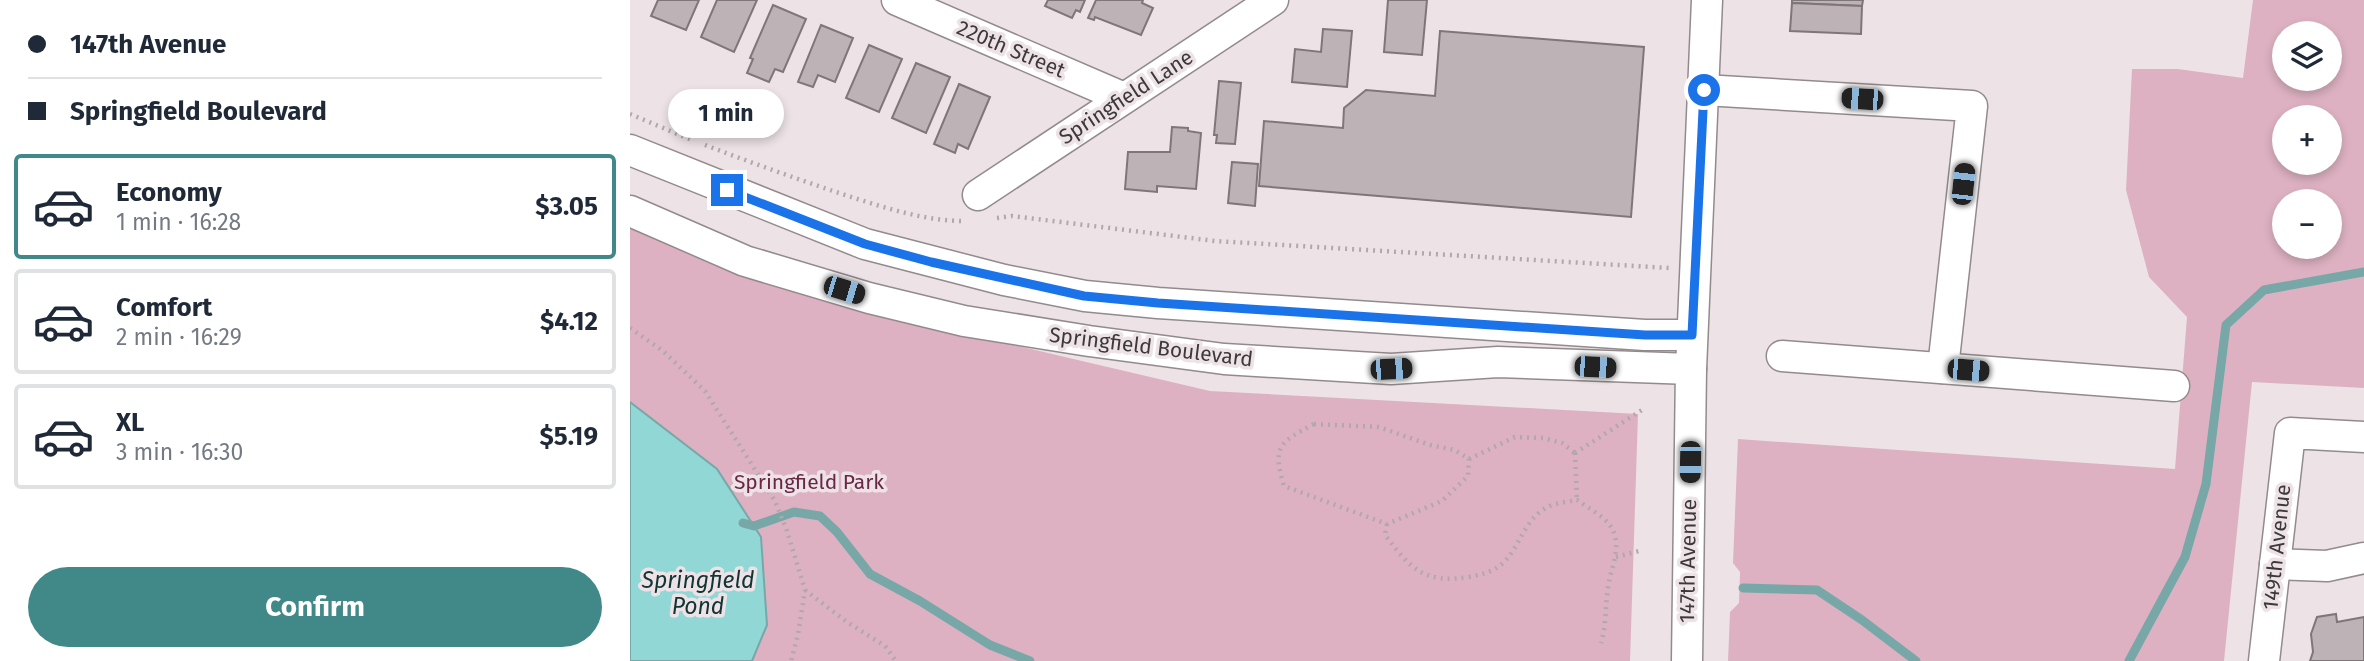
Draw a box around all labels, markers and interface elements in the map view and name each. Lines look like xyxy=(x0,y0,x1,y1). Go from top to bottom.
street label: 220th Street xyxy=(953,15,1069,84)
map controls xyxy=(2272,21,2342,259)
button: layers xyxy=(2272,21,2342,91)
text: 147th Avenue xyxy=(70,29,226,60)
street label: Springfield Lane xyxy=(1054,44,1198,150)
route start xyxy=(1688,74,1720,106)
car xyxy=(1841,87,1884,111)
callout: 1 min xyxy=(669,88,785,138)
text: Springfield Boulevard xyxy=(70,96,327,127)
text: 1 min xyxy=(698,99,754,127)
button: + xyxy=(2272,105,2342,175)
car xyxy=(1951,162,1976,206)
route end xyxy=(711,174,743,206)
icon: car xyxy=(32,175,95,238)
text: Economy xyxy=(116,177,222,208)
button: − xyxy=(2272,189,2342,259)
text: $3.05 xyxy=(535,191,598,222)
text: 1 min · 16:28 xyxy=(116,208,241,236)
car xyxy=(821,274,868,306)
icon: car xyxy=(32,290,95,353)
text: Comfort xyxy=(116,292,212,323)
text: $4.12 xyxy=(540,306,598,337)
street label: Springfield Boulevard xyxy=(1048,322,1254,372)
text: 2 min · 16:29 xyxy=(116,323,242,351)
car xyxy=(1574,355,1617,379)
car xyxy=(1370,357,1413,381)
car xyxy=(1947,358,1990,382)
icon: car xyxy=(32,405,95,468)
text: XL xyxy=(116,407,144,438)
text: $5.19 xyxy=(540,421,598,452)
text: 3 min · 16:30 xyxy=(116,438,243,466)
car xyxy=(1680,441,1701,483)
park label: Springfield Park xyxy=(734,469,884,495)
street label: 149th Avenue xyxy=(2257,483,2297,611)
street label: 147th Avenue xyxy=(1674,499,1702,623)
water label: Springfield Pond xyxy=(641,566,754,620)
button: Confirm xyxy=(28,567,602,647)

